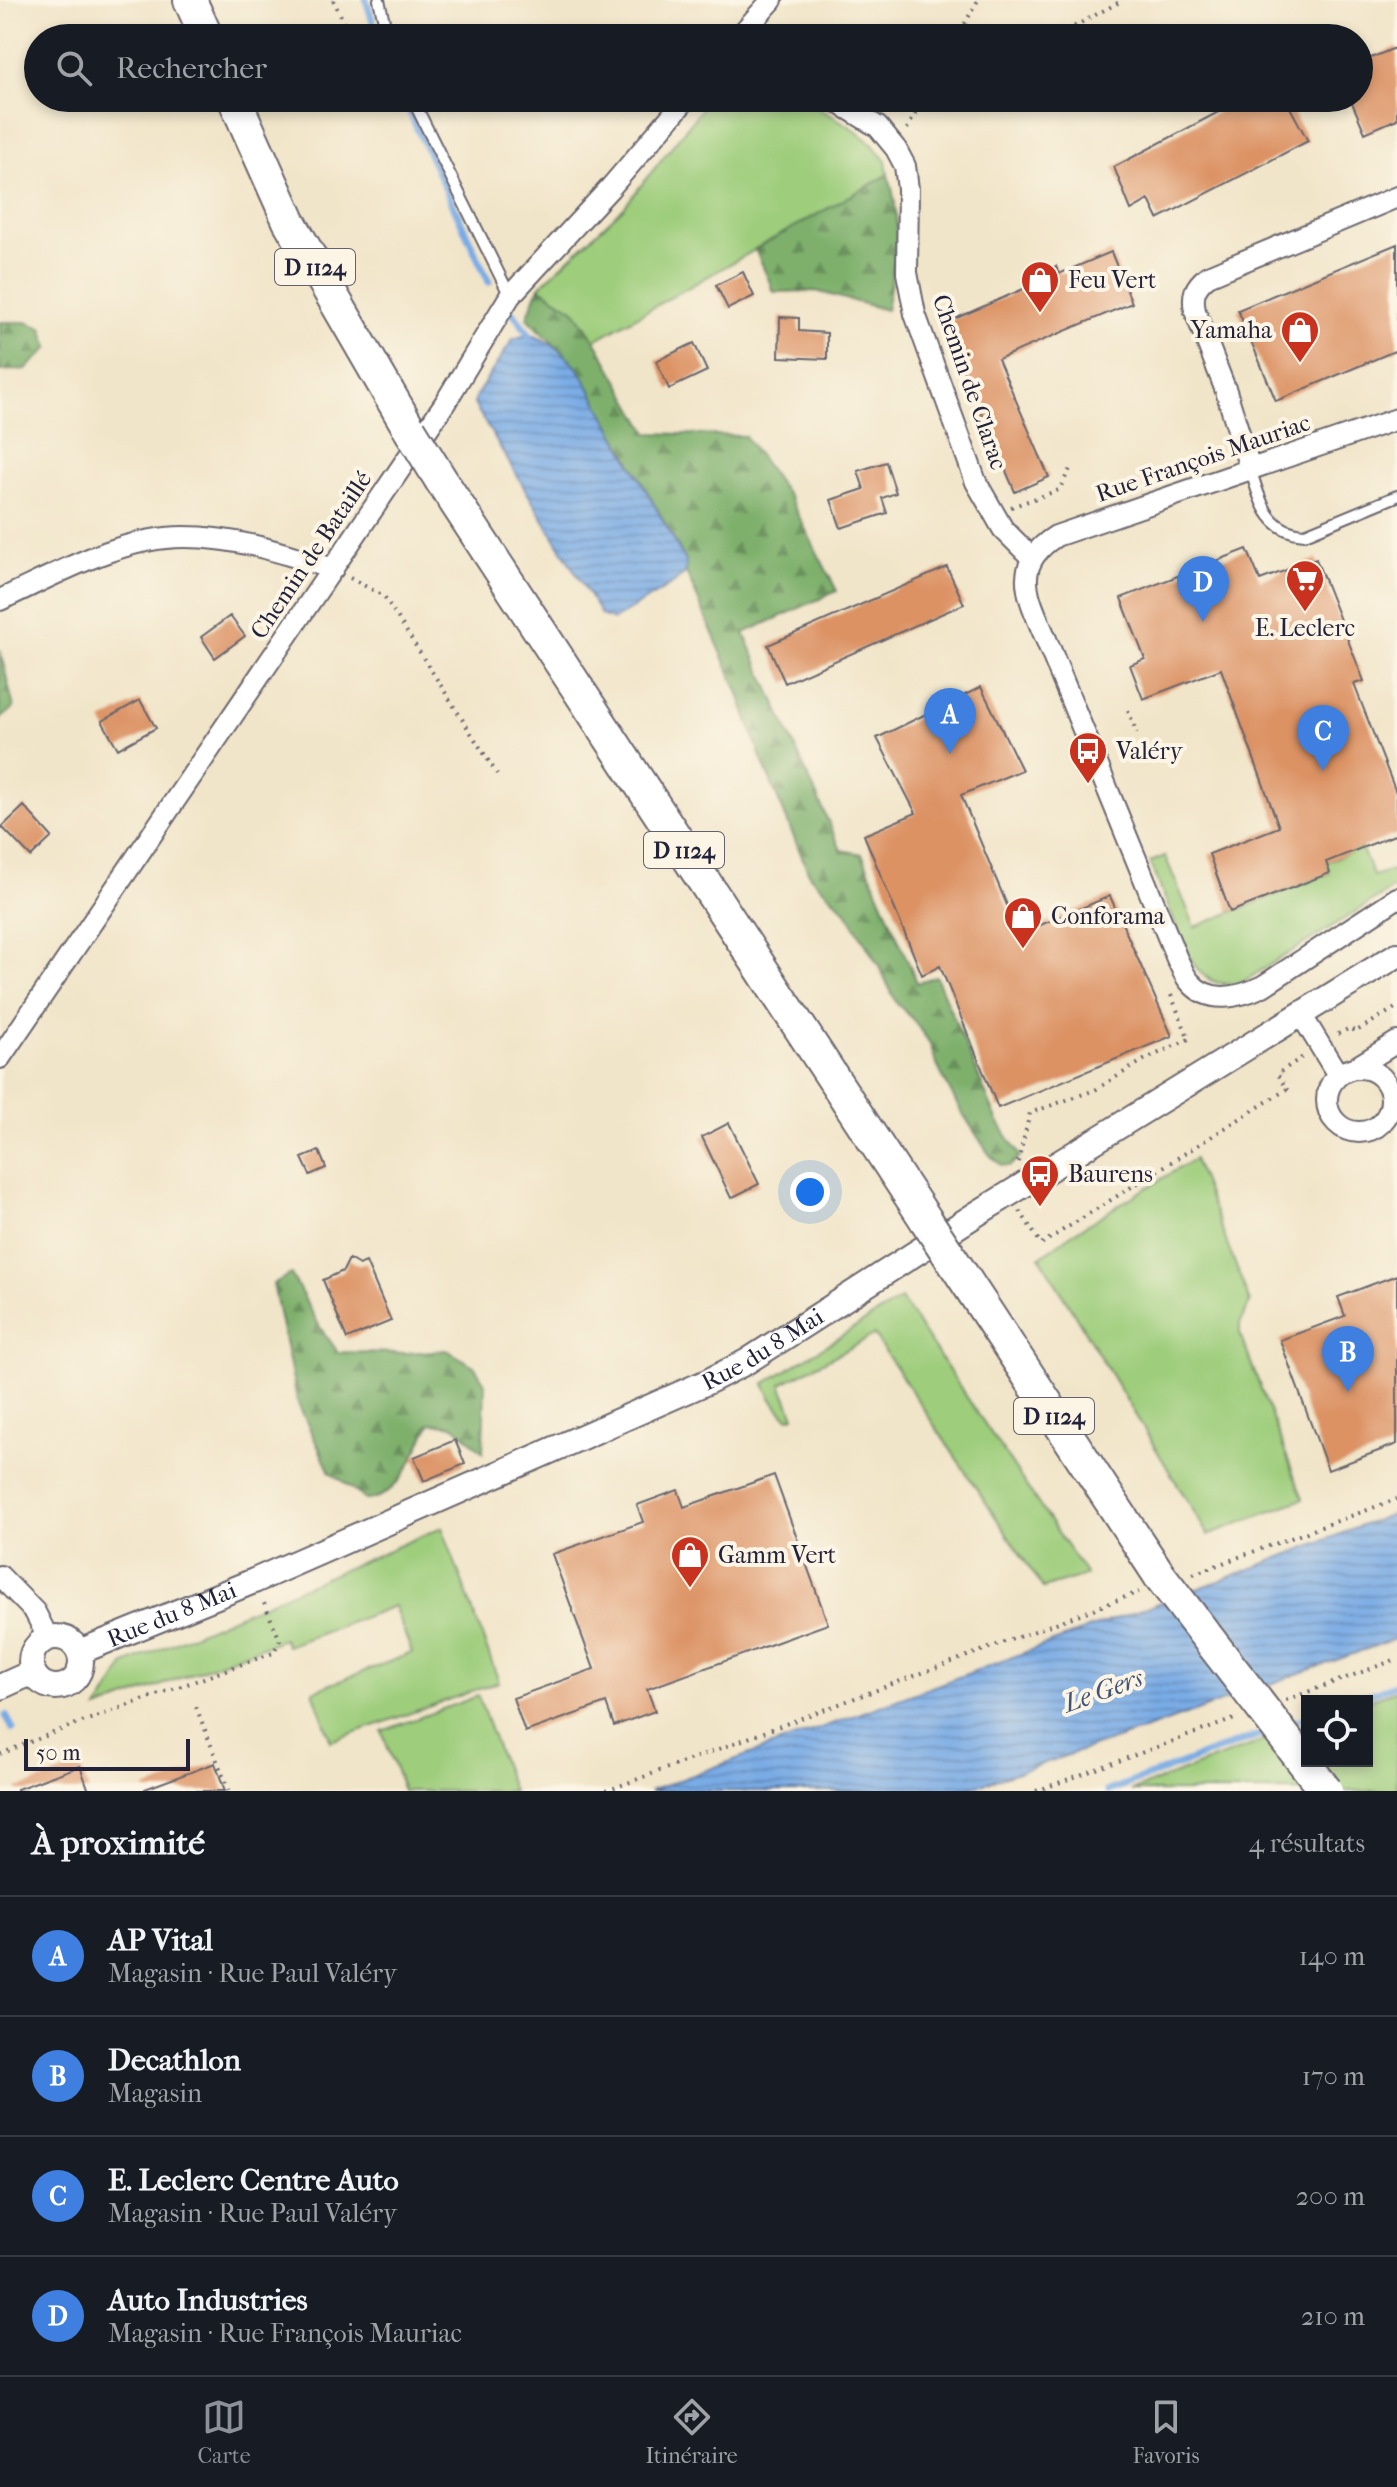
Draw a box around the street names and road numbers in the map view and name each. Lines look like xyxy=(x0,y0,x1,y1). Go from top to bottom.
road number: D 1124 xyxy=(275,249,355,285)
street label: Chemin de Clarac xyxy=(927,291,1013,473)
street label: Rue François Mauriac xyxy=(1092,408,1314,509)
street label: Chemin de Bataillé xyxy=(245,466,377,644)
road number: D 1124 xyxy=(644,832,724,868)
street label: Rue du 8 Mai xyxy=(697,1302,828,1396)
road number: D 1124 xyxy=(1014,1398,1094,1434)
street label: Rue du 8 Mai xyxy=(103,1576,240,1653)

